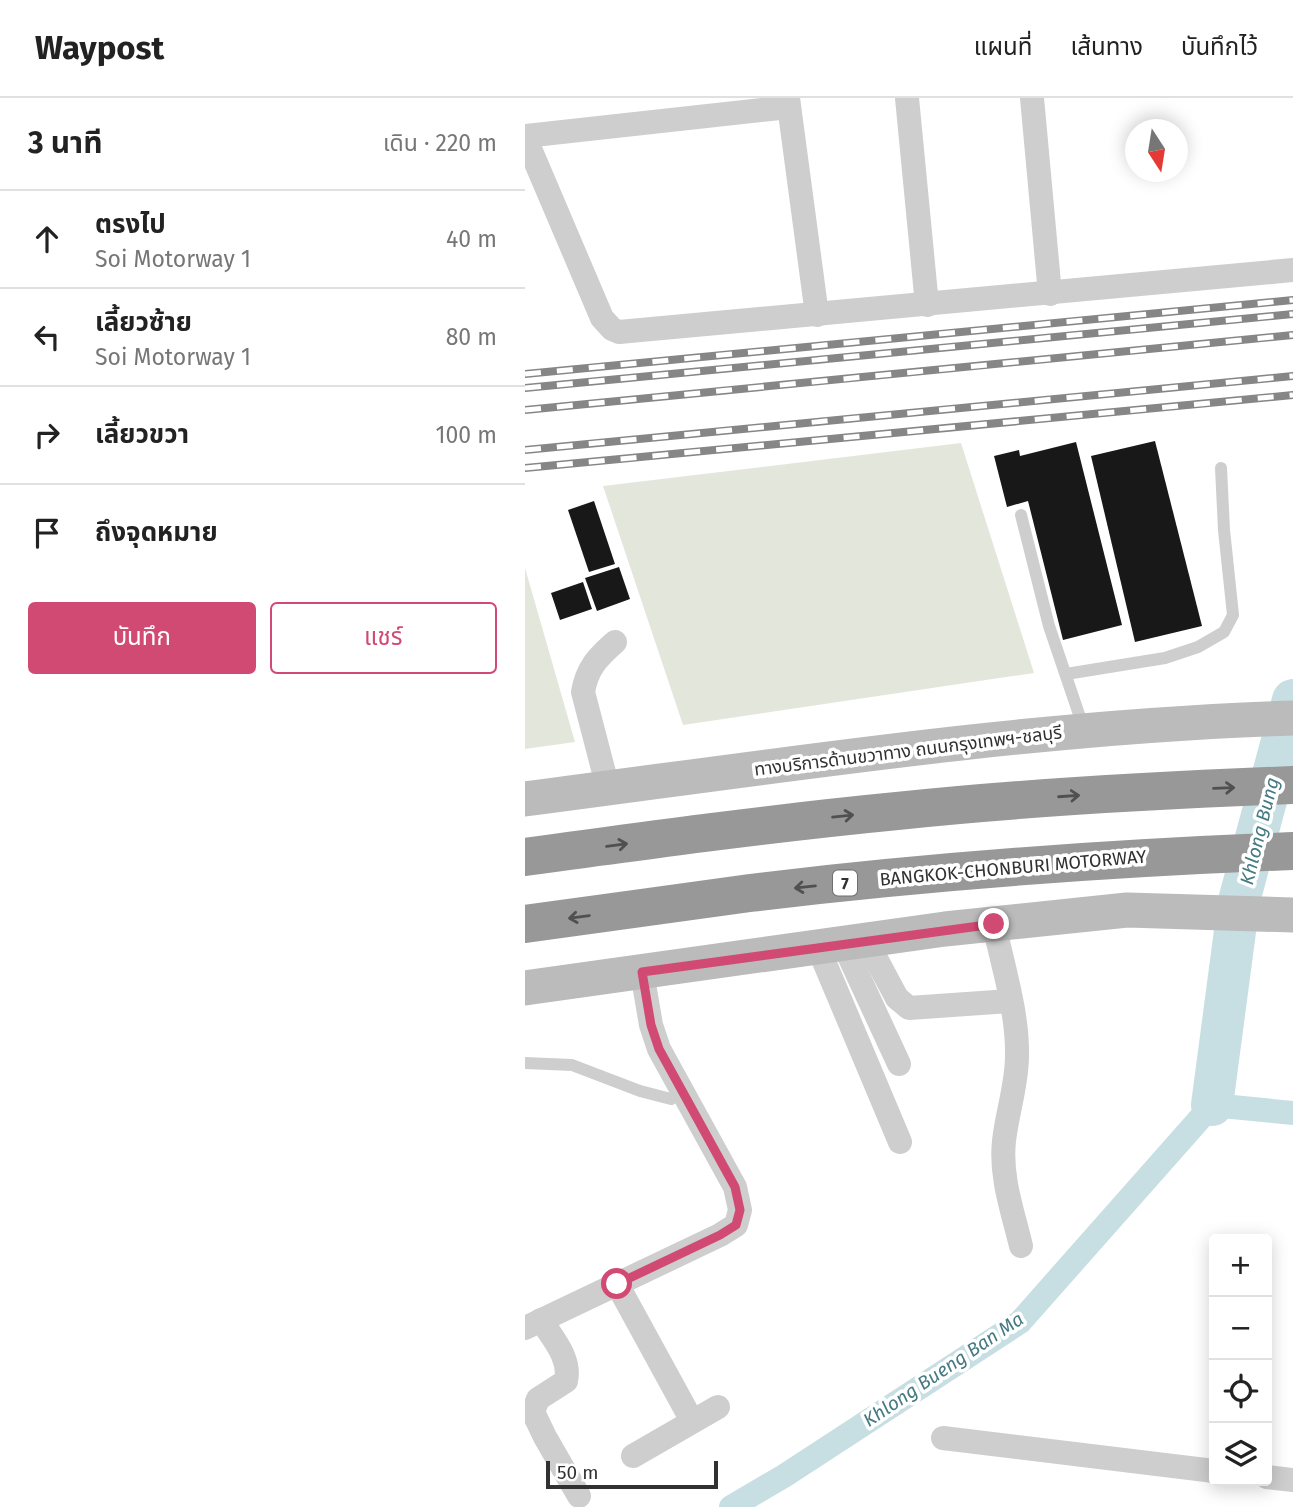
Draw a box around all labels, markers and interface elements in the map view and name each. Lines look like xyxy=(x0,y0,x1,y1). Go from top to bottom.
text: Waypost xyxy=(35,28,164,68)
text: แผนที่ xyxy=(974,33,1032,61)
text: เส้นทาง xyxy=(1070,33,1143,61)
text: บันทึกไว้ xyxy=(1181,33,1258,61)
north arrow xyxy=(1125,119,1188,182)
text: 3 นาที xyxy=(28,125,102,161)
text: เดิน · 220 m xyxy=(383,129,497,157)
text: ตรงไป xyxy=(95,209,166,240)
icon: ahead xyxy=(28,220,66,258)
text: 40 m xyxy=(446,225,497,253)
text: Soi Motorway 1 xyxy=(95,245,251,273)
text: เลี้ยวซ้าย xyxy=(95,307,192,338)
icon: left xyxy=(28,318,66,356)
text: 80 m xyxy=(446,323,497,351)
text: Soi Motorway 1 xyxy=(95,343,251,371)
icon: right xyxy=(28,416,66,454)
text: เลี้ยวขวา xyxy=(95,419,189,450)
text: 100 m xyxy=(436,421,497,449)
icon: arrive xyxy=(28,514,66,552)
text: ถึงจุดหมาย xyxy=(95,517,218,548)
button: บันทึก xyxy=(28,602,256,674)
button: แชร์ xyxy=(270,602,497,674)
street label: ทางบริการด้านขวาทาง ถนนกรุงเทพฯ-ชลบุรี xyxy=(753,721,1063,781)
water label: Khlong Bung xyxy=(1235,775,1284,887)
one-way arrow xyxy=(1212,781,1235,794)
one-way arrow xyxy=(1057,790,1080,803)
one-way arrow xyxy=(831,810,853,823)
one-way arrow xyxy=(605,838,628,851)
street label: BANGKOK-CHONBURI MOTORWAY xyxy=(879,845,1147,891)
road number: 7 xyxy=(833,870,857,896)
one-way arrow xyxy=(794,881,817,894)
route end xyxy=(978,908,1009,939)
one-way arrow xyxy=(568,910,591,923)
map controls xyxy=(1209,1234,1272,1486)
button: + xyxy=(1209,1234,1272,1297)
route start xyxy=(601,1268,632,1299)
button: − xyxy=(1209,1297,1272,1360)
water label: Khlong Bueng Ban Ma xyxy=(859,1307,1028,1432)
button: locate xyxy=(1209,1360,1272,1423)
button: layers xyxy=(1209,1423,1272,1486)
scale bar xyxy=(546,1458,717,1490)
text: 50 m xyxy=(557,1461,598,1484)

